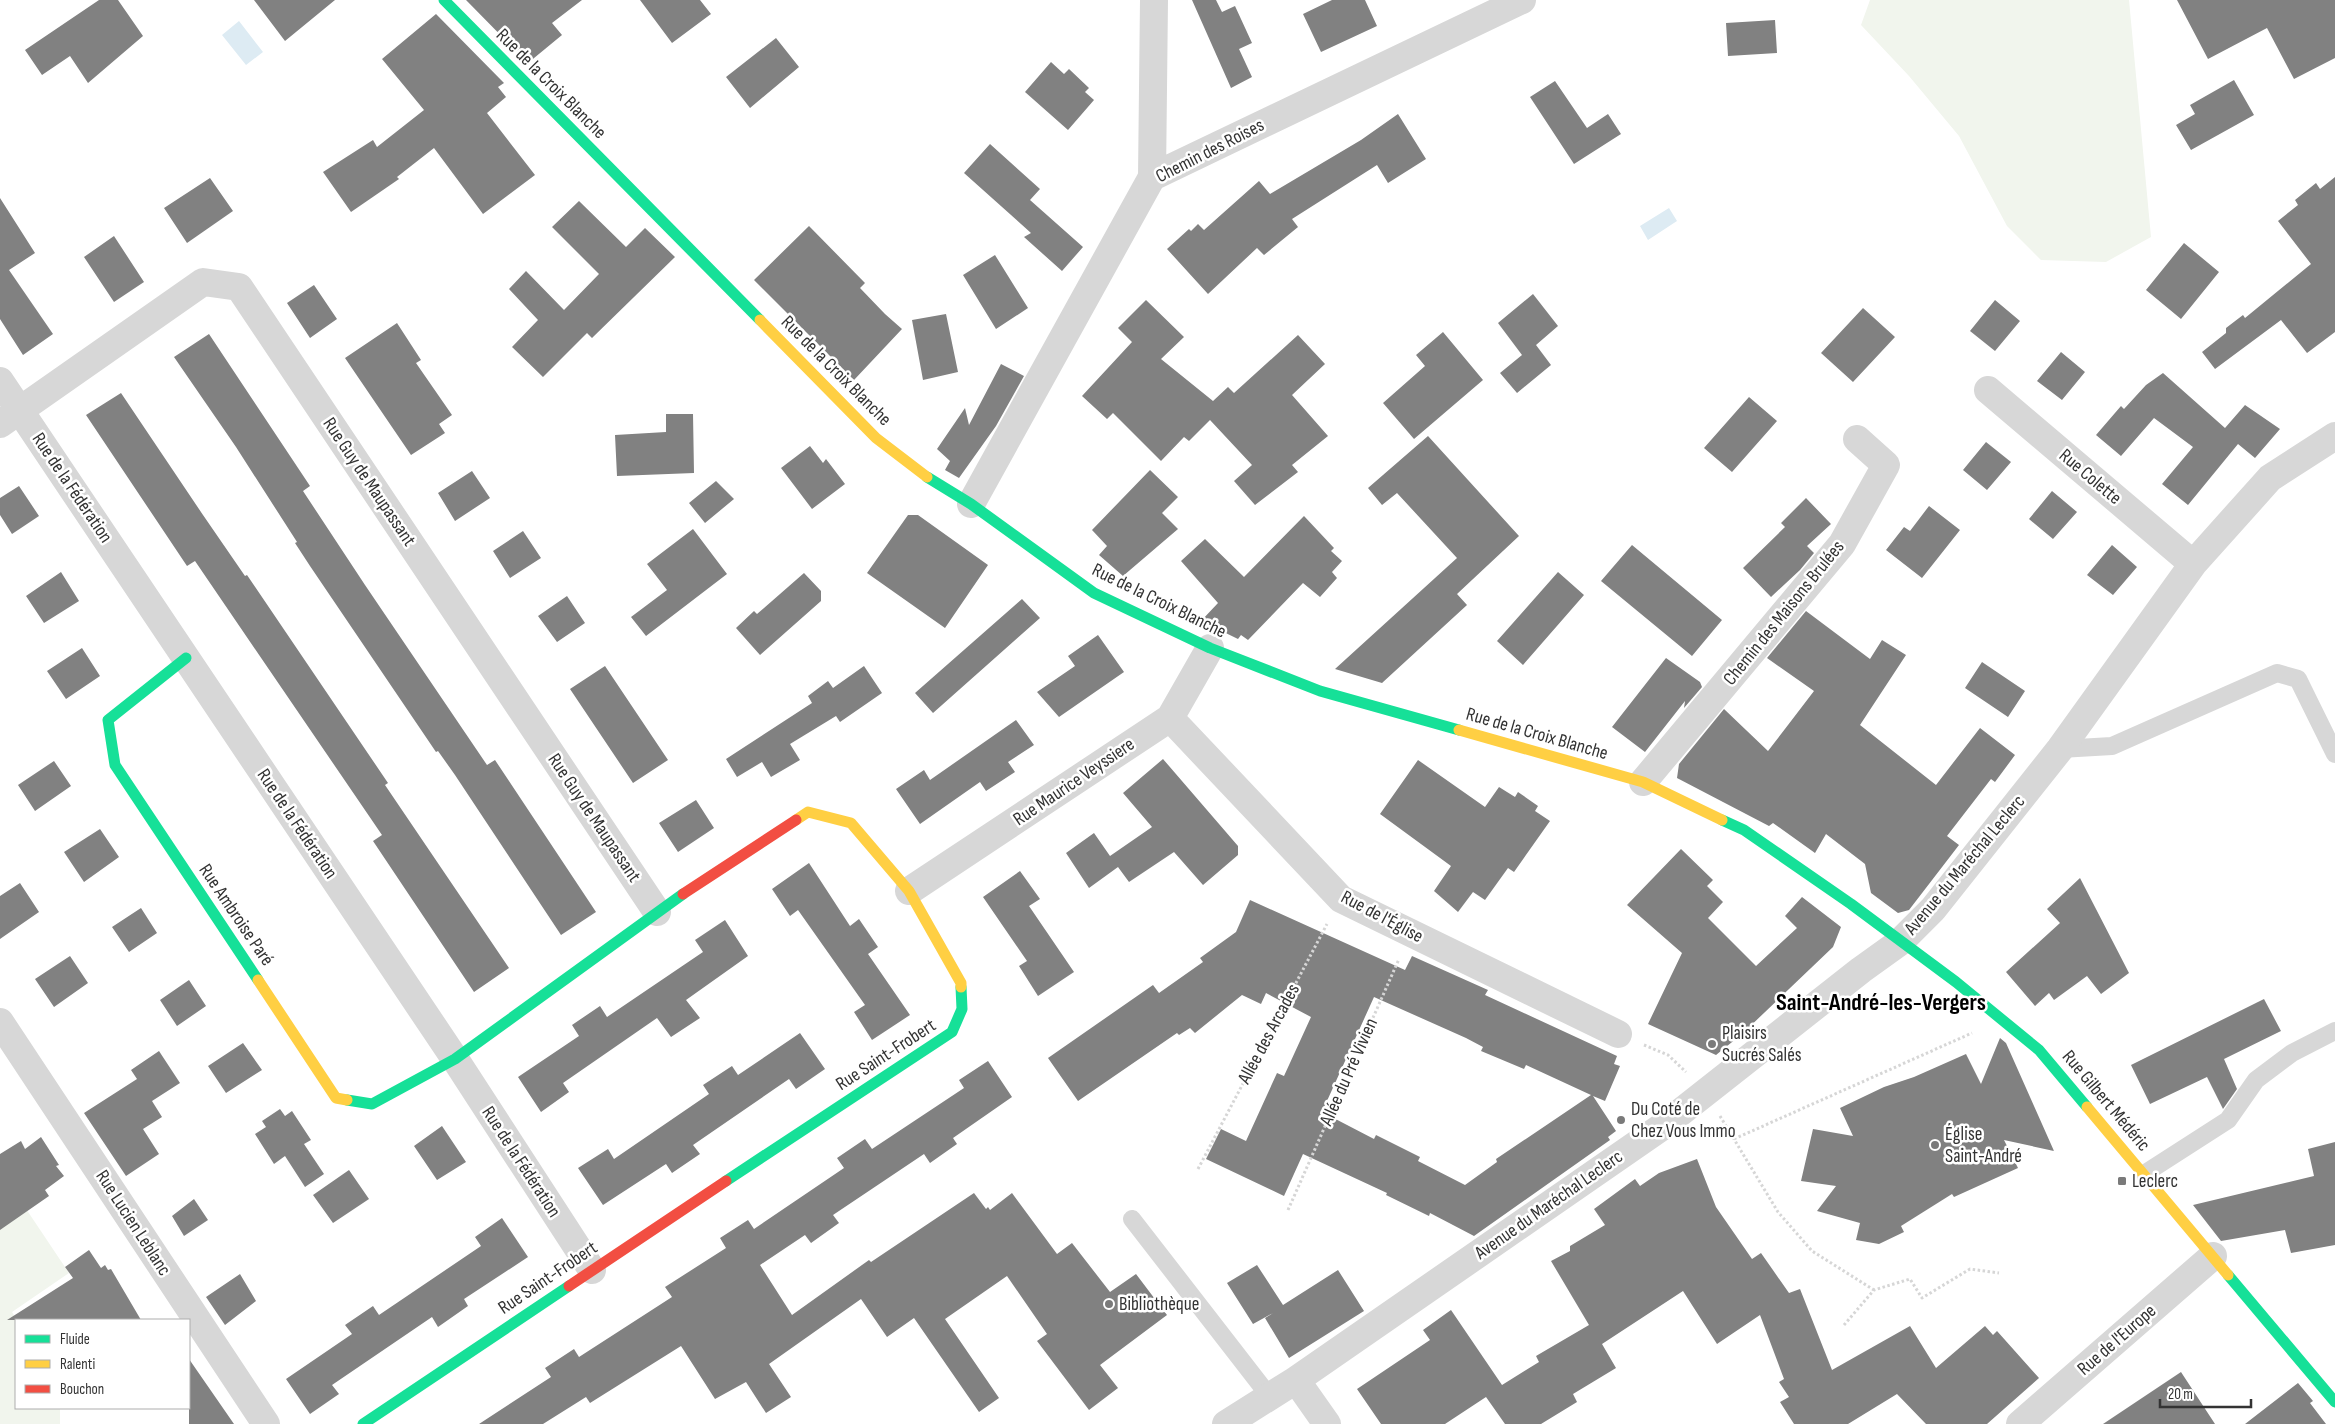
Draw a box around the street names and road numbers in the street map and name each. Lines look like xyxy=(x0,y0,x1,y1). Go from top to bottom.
street label: Rue de la Croix Blanche xyxy=(491,24,611,144)
street label: Chemin des Roises xyxy=(1152,114,1268,188)
street label: Rue de la Croix Blanche xyxy=(776,311,896,431)
street label: Rue Guy de Maupassant xyxy=(317,413,421,551)
street label: Rue de la Fédération xyxy=(27,429,117,547)
street label: Rue Colette xyxy=(2054,444,2126,510)
street label: Chemin des Maisons Brulées xyxy=(1719,536,1850,690)
street label: Rue de la Croix Blanche xyxy=(1088,559,1230,643)
street label: Rue de la Croix Blanche xyxy=(1463,703,1611,765)
street label: Rue Maurice Veyssiere xyxy=(1009,733,1139,831)
street label: Rue Guy de Maupassant xyxy=(542,749,646,887)
street label: Rue de la Fédération xyxy=(252,765,342,883)
street label: Avenue du Maréchal Leclerc xyxy=(1899,790,2030,940)
street label: Rue Ambroise Paré xyxy=(194,860,278,970)
street label: Rue de l'Église xyxy=(1337,886,1427,948)
street label: Allée des Arcades xyxy=(1233,980,1305,1089)
street label: Rue Saint-Frobert xyxy=(832,1014,940,1096)
street label: Allée du Pré Vivien xyxy=(1315,1015,1383,1130)
street label: Rue Gilbert Médéric xyxy=(2057,1046,2155,1156)
street label: Rue de la Fédération xyxy=(477,1102,565,1222)
street label: Avenue du Maréchal Leclerc xyxy=(1470,1145,1627,1265)
street label: Rue Lucien Leblanc xyxy=(90,1166,176,1280)
street label: Rue Saint-Frobert xyxy=(494,1236,602,1320)
street label: Rue de l'Europe xyxy=(2073,1300,2161,1380)

